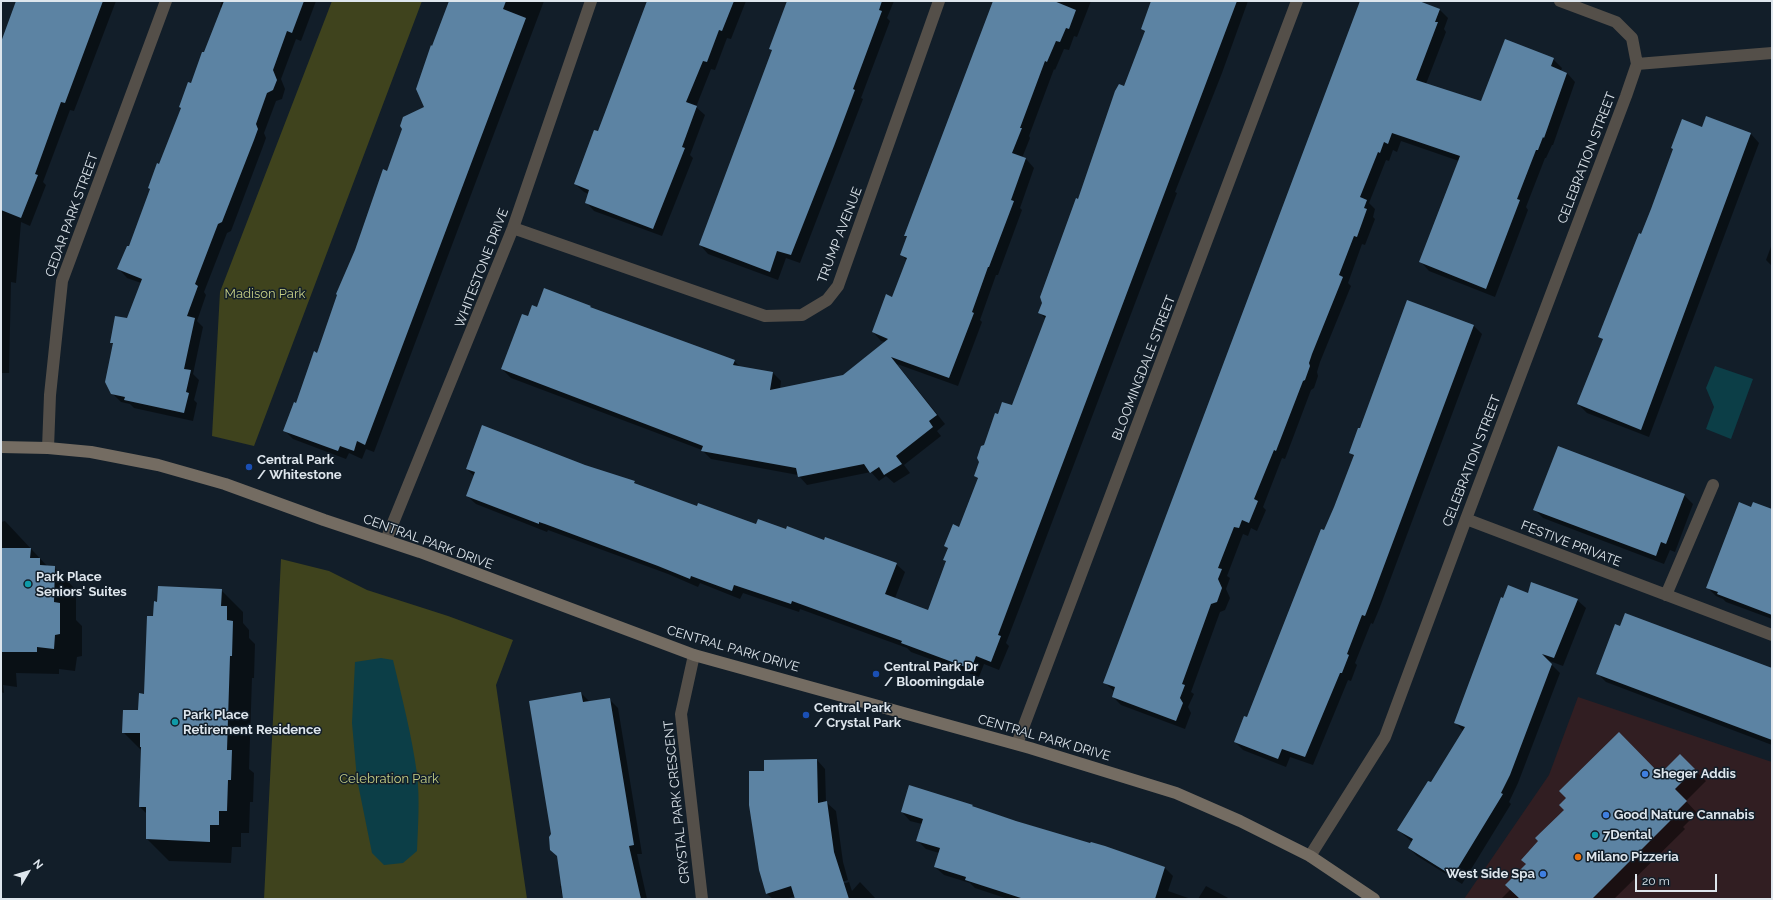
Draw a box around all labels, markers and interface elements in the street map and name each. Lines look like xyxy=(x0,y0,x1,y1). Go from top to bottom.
street label: CELEBRATION STREET xyxy=(1555,90,1619,226)
street label: CEDAR PARK STREET xyxy=(42,151,102,279)
street label: TRUMP AVENUE xyxy=(815,185,865,285)
street label: WHITESTONE DRIVE xyxy=(452,206,512,330)
park label: Madison Park xyxy=(225,286,305,302)
street label: BLOOMINGDALE STREET xyxy=(1109,293,1179,443)
street label: CELEBRATION STREET xyxy=(1440,393,1504,529)
place label: Central Park / Whitestone xyxy=(257,452,342,483)
marker: Central Park / Whitestone xyxy=(244,462,254,472)
street label: CENTRAL PARK DRIVE xyxy=(361,511,495,573)
street label: FESTIVE PRIVATE xyxy=(1519,518,1623,570)
place label: Park Place Seniors' Suites xyxy=(36,569,127,600)
marker: Park Place Seniors' Suites xyxy=(23,579,33,589)
street label: CENTRAL PARK DRIVE xyxy=(665,623,801,675)
place label: Central Park Dr / Bloomingdale xyxy=(884,659,984,690)
marker: Central Park Dr / Bloomingdale xyxy=(871,669,881,679)
place label: Central Park / Crystal Park xyxy=(814,700,901,731)
place label: Park Place Retirement Residence xyxy=(183,707,321,738)
marker: Central Park / Crystal Park xyxy=(801,710,811,720)
street label: CENTRAL PARK DRIVE xyxy=(976,712,1112,764)
marker: Park Place Retirement Residence xyxy=(170,717,180,727)
street label: CRYSTAL PARK CRESCENT xyxy=(661,720,693,884)
place label: Sheger Addis xyxy=(1653,766,1736,782)
marker: Sheger Addis xyxy=(1640,769,1650,779)
park label: Celebration Park xyxy=(339,771,439,787)
place label: Good Nature Cannabis xyxy=(1614,807,1754,823)
marker: Good Nature Cannabis xyxy=(1601,810,1611,820)
place label: 7Dental xyxy=(1603,827,1652,843)
marker: 7Dental xyxy=(1590,830,1600,840)
place label: Milano Pizzeria xyxy=(1586,849,1679,865)
north arrow xyxy=(8,852,48,892)
marker: Milano Pizzeria xyxy=(1573,852,1583,862)
text: N xyxy=(30,857,46,872)
place label: West Side Spa xyxy=(1446,866,1535,882)
scale bar xyxy=(1637,866,1719,892)
marker: West Side Spa xyxy=(1538,869,1548,879)
text: 20 m xyxy=(1642,874,1670,888)

